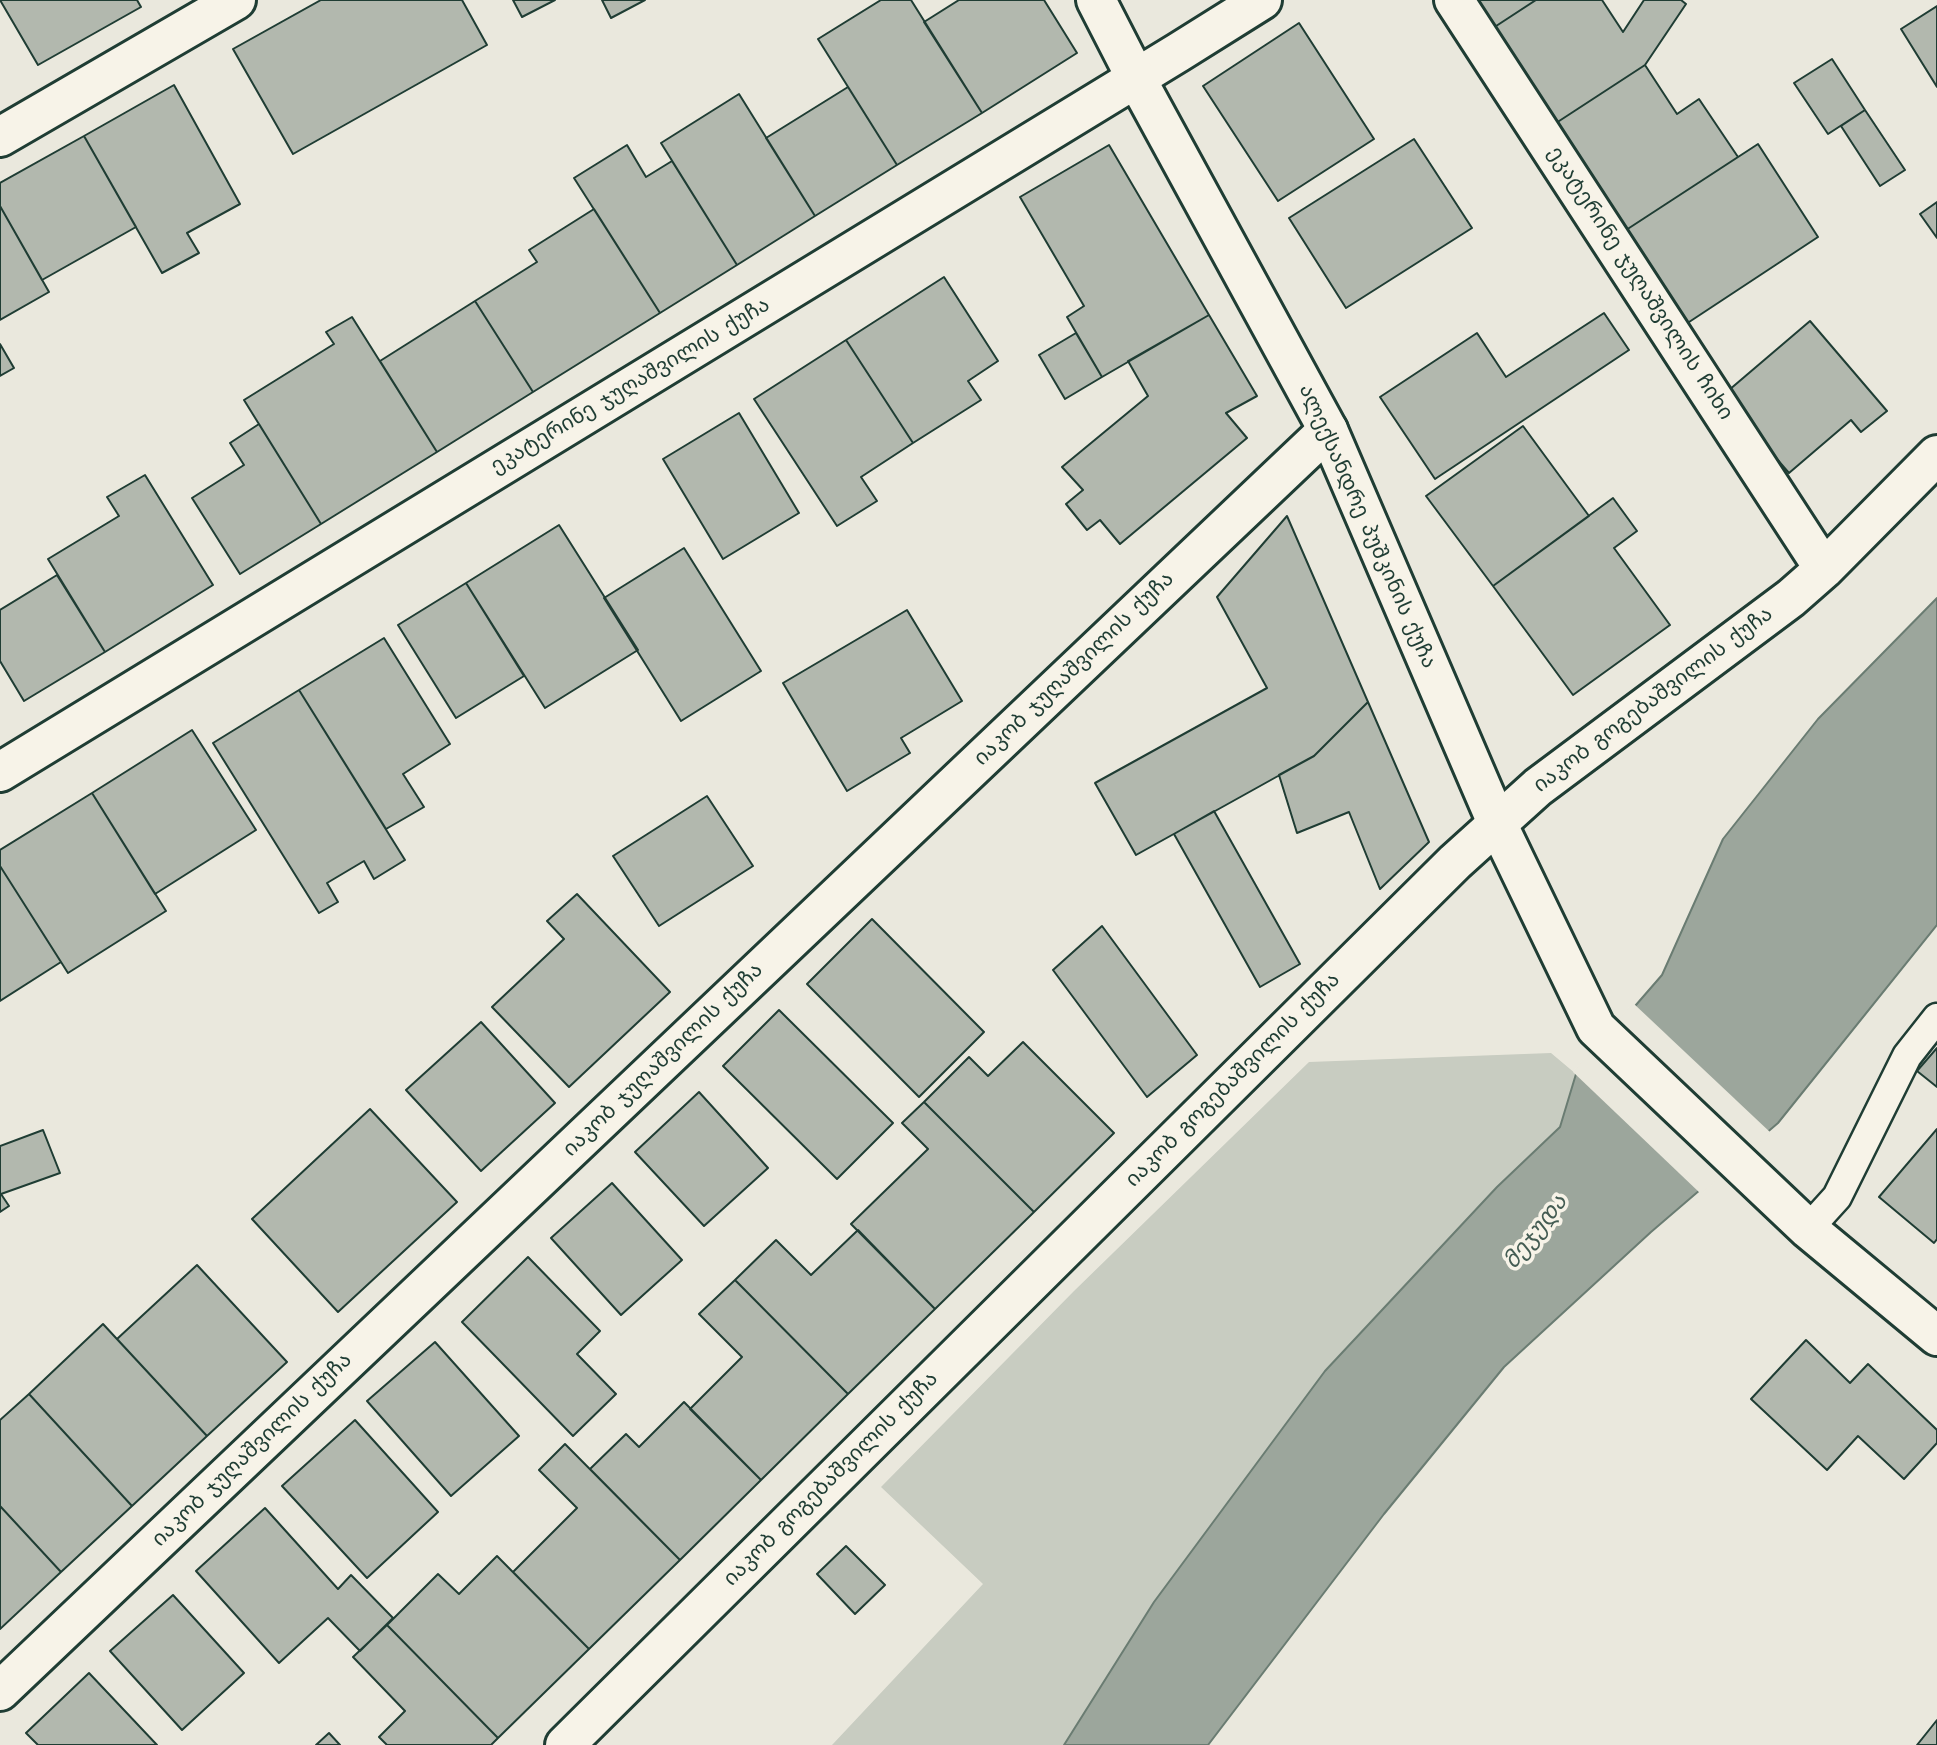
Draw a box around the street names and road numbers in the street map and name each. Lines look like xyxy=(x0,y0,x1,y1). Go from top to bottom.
street label: ეკატერინე ჯუღაშვილის ჩიხი xyxy=(1541,143,1737,425)
street label: ეკატერინე ჯუღაშვილის ქუჩა xyxy=(487,294,775,480)
street label: ალექსანდრე პუშკინის ქუჩა xyxy=(1292,381,1440,673)
street label: იაკობ ჯუღაშვილის ქუჩა xyxy=(970,568,1180,772)
street label: იაკობ გოგებაშვილის ქუჩა xyxy=(1529,603,1779,799)
street label: იაკობ ჯუღაშვილის ქუჩა xyxy=(559,959,769,1163)
street label: იაკობ გოგებაშვილის ქუჩა xyxy=(1121,968,1347,1194)
street label: იაკობ ჯუღაშვილის ქუჩა xyxy=(148,1349,358,1553)
street label: იაკობ გოგებაშვილის ქუჩა xyxy=(719,1367,945,1593)

